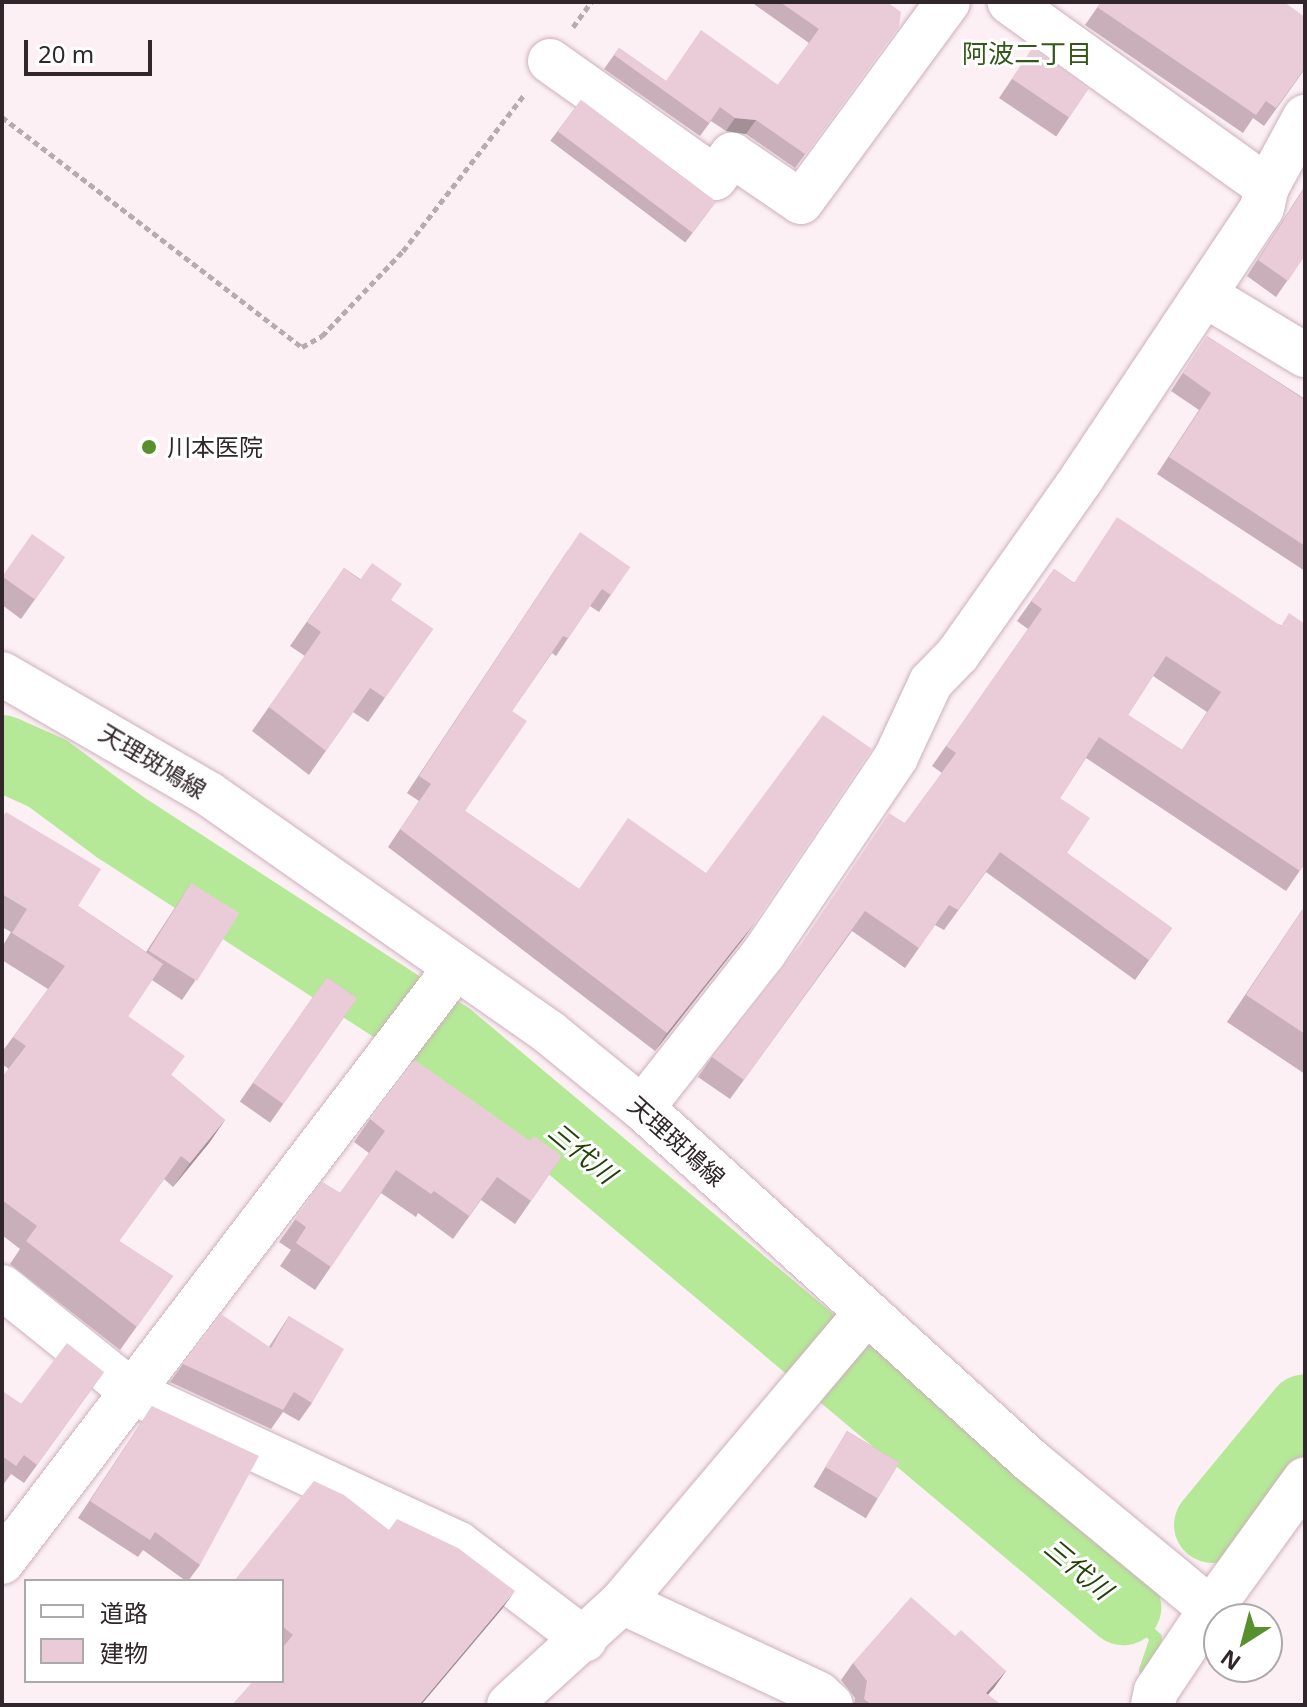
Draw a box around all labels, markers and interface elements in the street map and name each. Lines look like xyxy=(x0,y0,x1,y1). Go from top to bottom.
scale bar xyxy=(28,24,156,74)
text: 20 m xyxy=(38,37,94,70)
district label: 阿波二丁目 xyxy=(962,38,1092,70)
place label: 川本医院 xyxy=(167,433,263,461)
marker: 川本医院 xyxy=(138,436,160,458)
street label: 天理斑鳩線 xyxy=(94,718,212,804)
street label: 天理斑鳩線 xyxy=(623,1090,731,1192)
water label: 三代川 xyxy=(542,1116,622,1190)
water label: 三代川 xyxy=(1038,1532,1118,1606)
legend xyxy=(24,1579,284,1683)
text: 道路 xyxy=(100,1596,148,1629)
north arrow xyxy=(1203,1603,1283,1683)
text: 建物 xyxy=(100,1636,148,1669)
text: N xyxy=(1214,1643,1246,1678)

